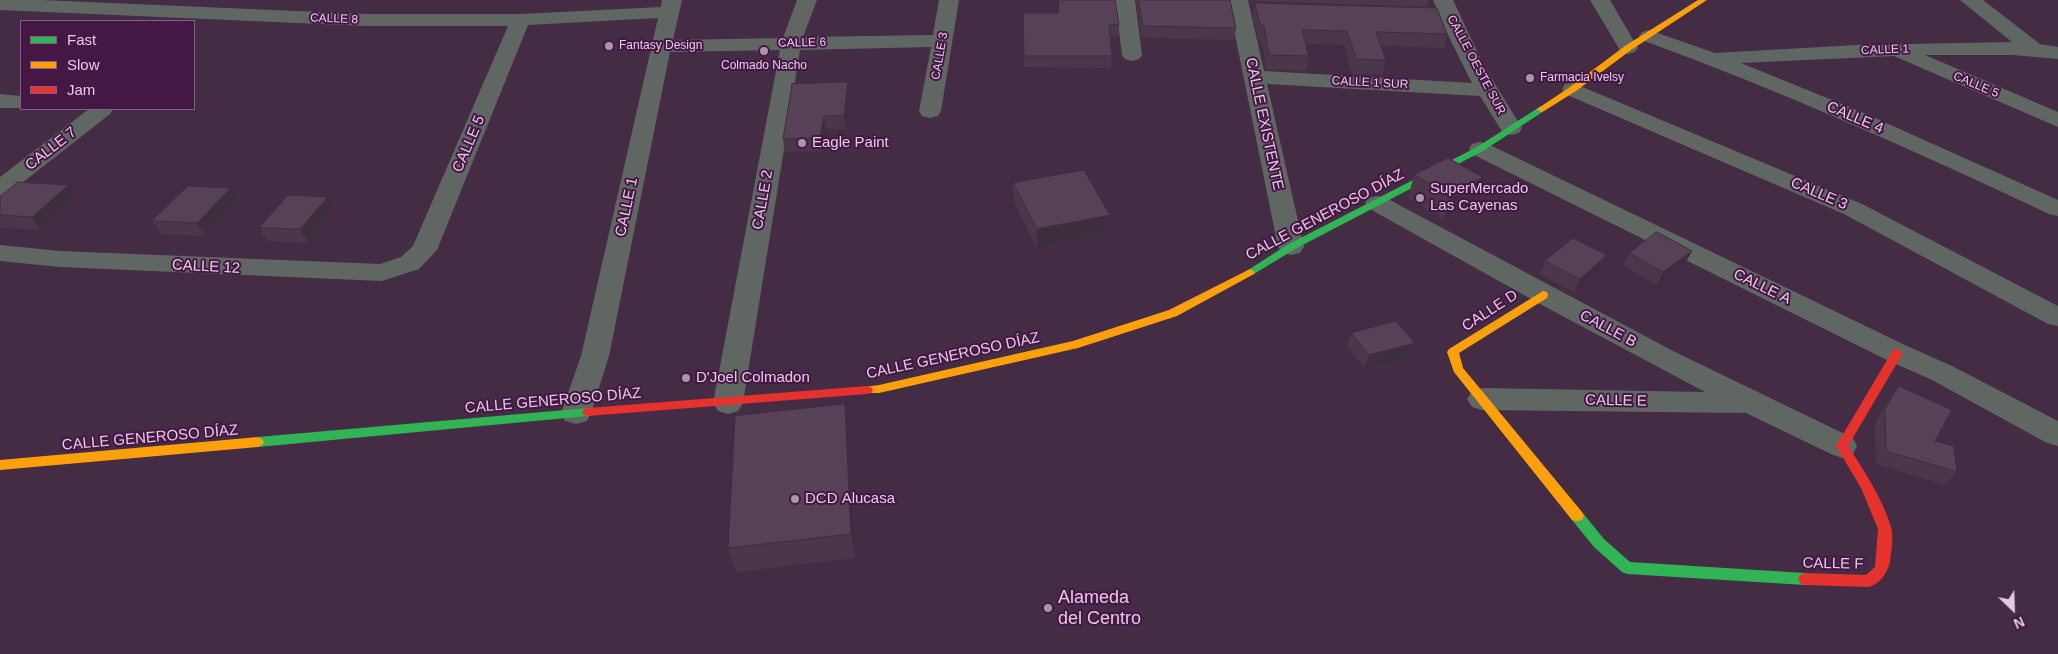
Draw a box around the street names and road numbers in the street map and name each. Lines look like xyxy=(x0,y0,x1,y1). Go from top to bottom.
street label: CALLE 8 xyxy=(310,11,358,27)
street label: CALLE OESTE SUR xyxy=(1444,13,1508,117)
street label: CALLE 3 xyxy=(929,31,951,81)
street label: CALLE 6 xyxy=(778,35,826,51)
street label: CALLE 1 xyxy=(1861,42,1909,58)
street label: CALLE EXISTENTE xyxy=(1241,56,1287,192)
street label: CALLE 5 xyxy=(1951,69,2001,101)
street label: CALLE 1 SUR xyxy=(1331,74,1409,92)
street label: CALLE 4 xyxy=(1824,98,1886,138)
street label: CALLE 5 xyxy=(449,113,489,175)
street label: CALLE 7 xyxy=(22,123,80,175)
street label: CALLE GENEROSO DÍAZ xyxy=(1243,166,1407,264)
street label: CALLE 2 xyxy=(749,169,777,231)
street label: CALLE 3 xyxy=(1788,174,1850,214)
street label: CALLE 1 xyxy=(612,176,642,238)
street label: CALLE 12 xyxy=(171,256,241,278)
street label: CALLE A xyxy=(1730,265,1794,309)
street label: CALLE D xyxy=(1459,286,1521,336)
street label: CALLE B xyxy=(1577,307,1639,351)
street label: CALLE GENEROSO DÍAZ xyxy=(865,329,1041,383)
street label: CALLE GENEROSO DÍAZ xyxy=(464,384,642,418)
street label: CALLE E xyxy=(1585,391,1647,411)
street label: CALLE GENEROSO DÍAZ xyxy=(61,421,239,455)
street label: CALLE F xyxy=(1802,554,1864,574)

